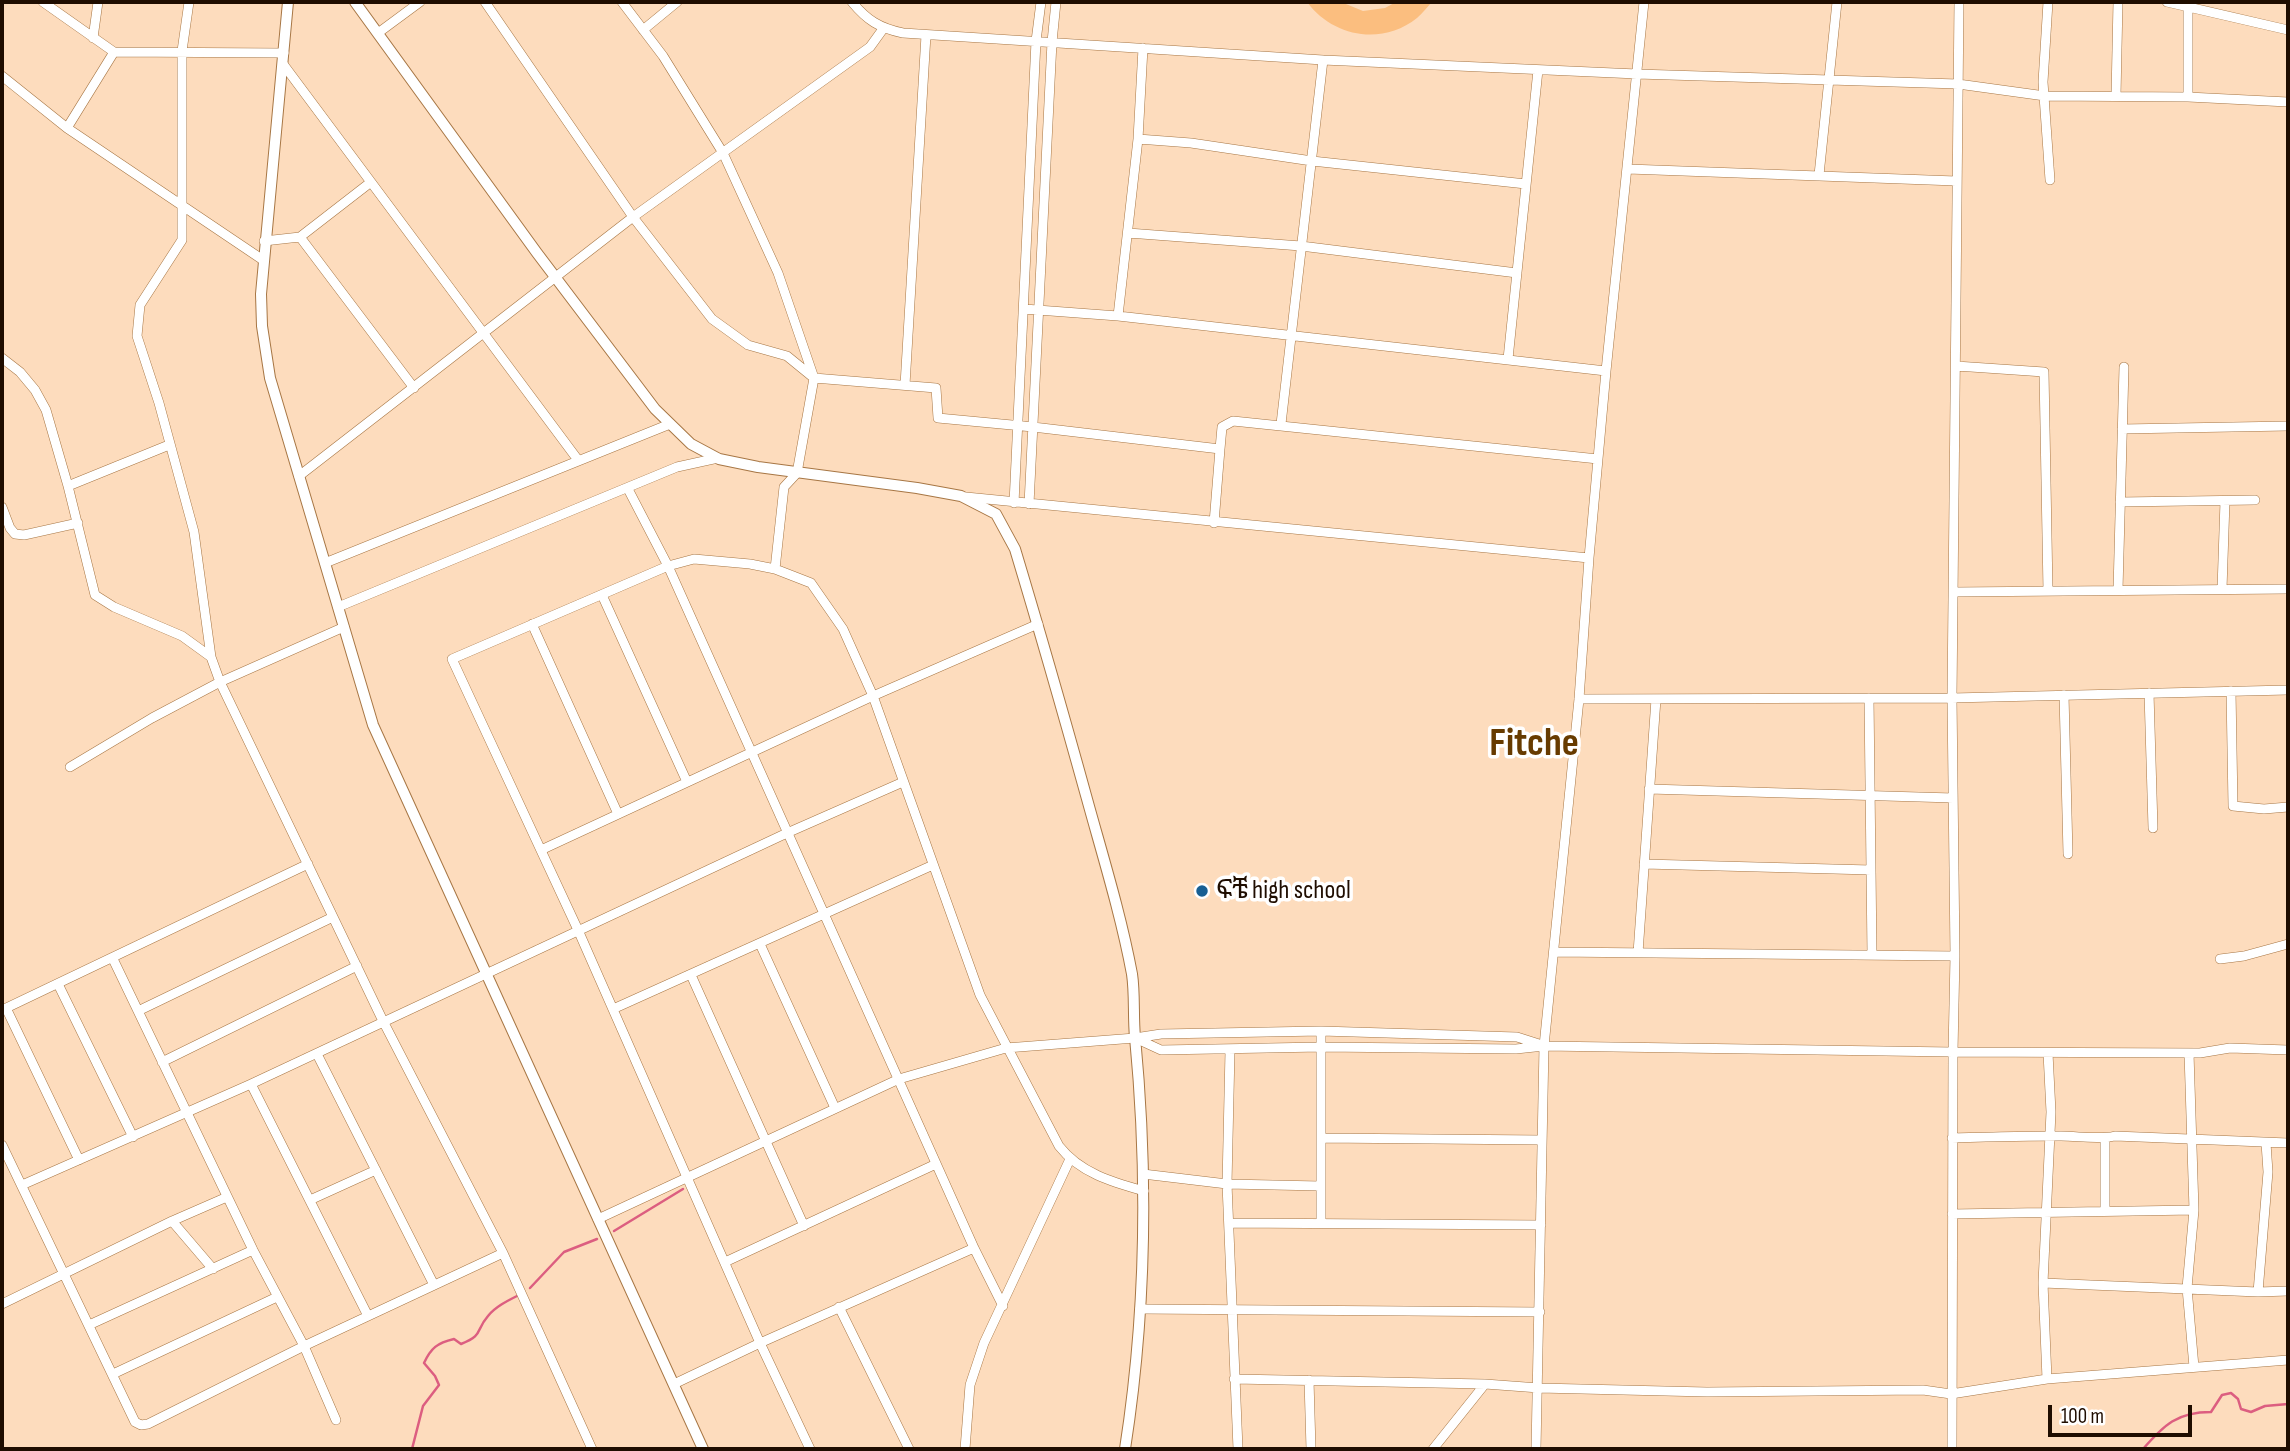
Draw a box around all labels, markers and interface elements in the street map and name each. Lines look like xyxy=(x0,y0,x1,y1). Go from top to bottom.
district label: Fitche xyxy=(1489,721,1579,769)
place label: ፍቼ high school xyxy=(1216,875,1351,907)
marker: ፍቼ high school xyxy=(1194,883,1210,899)
scale bar xyxy=(2052,1392,2196,1436)
text: 100 m xyxy=(2061,1404,2104,1429)

